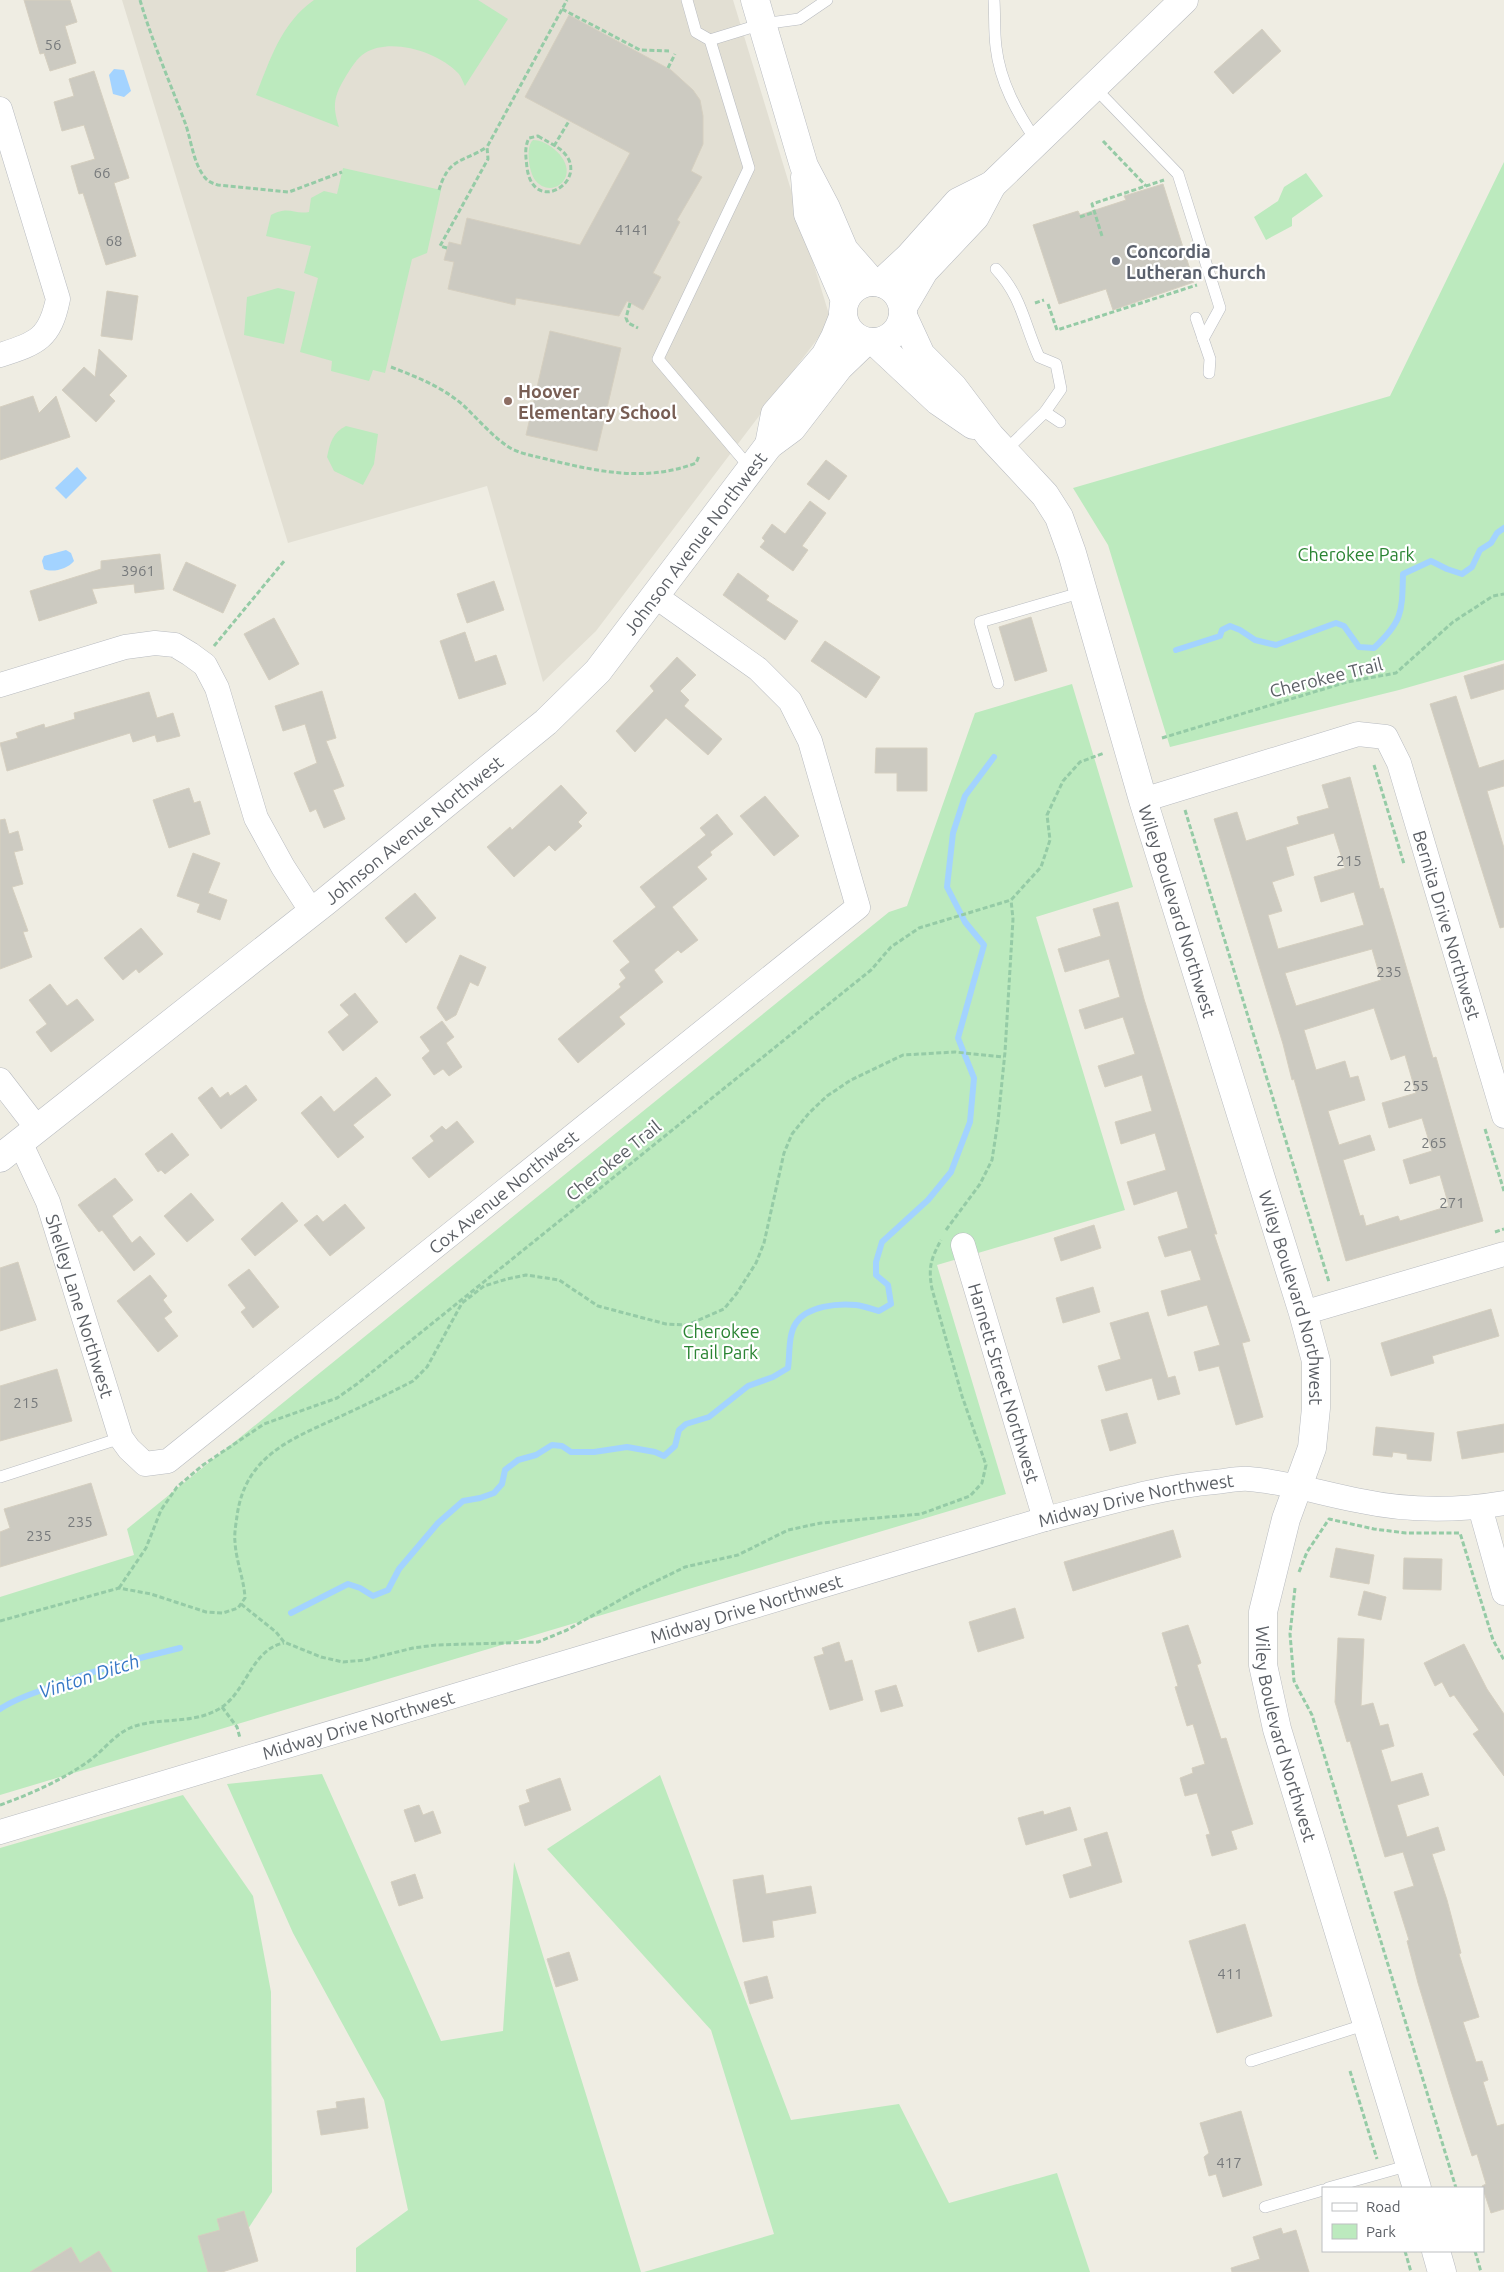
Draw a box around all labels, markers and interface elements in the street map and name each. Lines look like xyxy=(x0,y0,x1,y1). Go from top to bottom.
house number: 56 xyxy=(45,36,61,53)
house number: 66 xyxy=(94,164,110,181)
house number: 4141 xyxy=(615,221,649,238)
house number: 68 xyxy=(106,232,122,249)
place label: Concordia Lutheran Church xyxy=(1126,241,1266,282)
marker: Concordia Lutheran Church xyxy=(1110,255,1122,267)
place label: Hoover Elementary School xyxy=(518,381,677,422)
marker: Hoover Elementary School xyxy=(502,395,514,407)
street label: Johnson Avenue Northwest xyxy=(619,448,770,638)
park label: Cherokee Park xyxy=(1297,544,1415,564)
house number: 3961 xyxy=(121,562,155,579)
street label: Cherokee Trail xyxy=(1267,653,1385,701)
street label: Johnson Avenue Northwest xyxy=(320,751,507,908)
street label: Wiley Boulevard Northwest xyxy=(1135,802,1220,1020)
street label: Bernita Drive Northwest xyxy=(1410,828,1485,1022)
house number: 215 xyxy=(1336,852,1362,869)
house number: 235 xyxy=(1376,963,1402,980)
house number: 255 xyxy=(1403,1077,1429,1094)
street label: Cherokee Trail xyxy=(562,1116,665,1204)
street label: Cox Avenue Northwest xyxy=(425,1126,582,1258)
house number: 265 xyxy=(1421,1134,1447,1151)
street label: Wiley Boulevard Northwest xyxy=(1255,1188,1326,1405)
house number: 271 xyxy=(1439,1194,1465,1211)
street label: Shelley Lane Northwest xyxy=(42,1212,118,1400)
street label: Harnett Street Northwest xyxy=(965,1281,1044,1485)
park label: Cherokee Trail Park xyxy=(682,1321,760,1362)
house number: 215 xyxy=(13,1394,39,1411)
street label: Midway Drive Northwest xyxy=(1036,1470,1235,1530)
house number: 235 xyxy=(67,1513,93,1530)
house number: 235 xyxy=(26,1527,52,1544)
street label: Midway Drive Northwest xyxy=(648,1570,845,1647)
street label: Wiley Boulevard Northwest xyxy=(1253,1626,1321,1844)
water label: Vinton Ditch xyxy=(36,1649,142,1703)
street label: Midway Drive Northwest xyxy=(260,1686,457,1763)
house number: 411 xyxy=(1217,1965,1243,1982)
house number: 417 xyxy=(1216,2154,1242,2171)
legend xyxy=(1322,2187,1484,2252)
text: Road xyxy=(1366,2198,1401,2215)
text: Park xyxy=(1366,2223,1396,2240)

